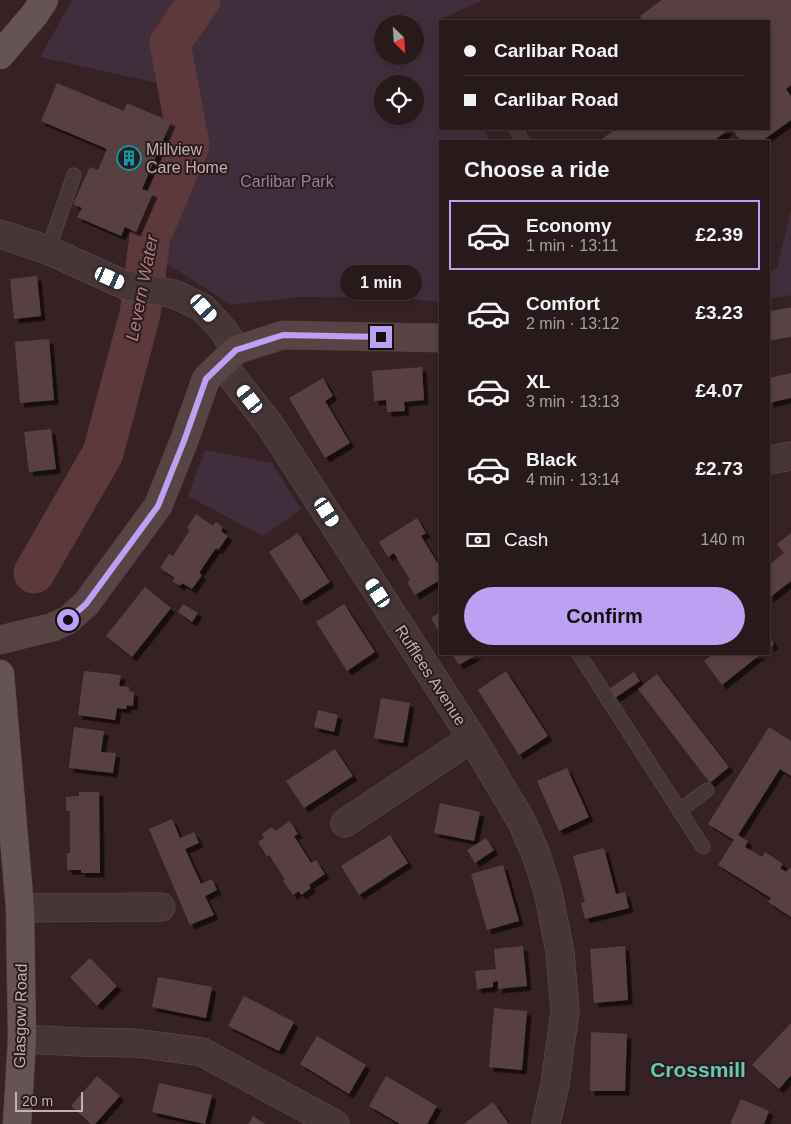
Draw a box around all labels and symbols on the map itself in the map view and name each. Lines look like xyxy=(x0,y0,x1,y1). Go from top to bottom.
north arrow xyxy=(374,15,424,65)
place label: Millview Care Home xyxy=(146,141,228,176)
building icon: Millview Care Home xyxy=(116,145,142,171)
park label: Carlibar Park xyxy=(240,173,335,190)
water label: Levern Water xyxy=(122,232,162,343)
callout: 1 min xyxy=(340,264,422,300)
car xyxy=(93,265,126,291)
car xyxy=(188,292,219,324)
route end xyxy=(370,326,392,348)
car xyxy=(234,383,265,415)
car xyxy=(312,495,341,529)
car xyxy=(363,576,392,610)
route start xyxy=(57,609,79,631)
street label: Rufflees Avenue xyxy=(392,622,469,729)
street label: Glasgow Road xyxy=(11,963,30,1069)
district label: Crossmill xyxy=(650,1058,746,1081)
scale bar xyxy=(15,1089,82,1112)

